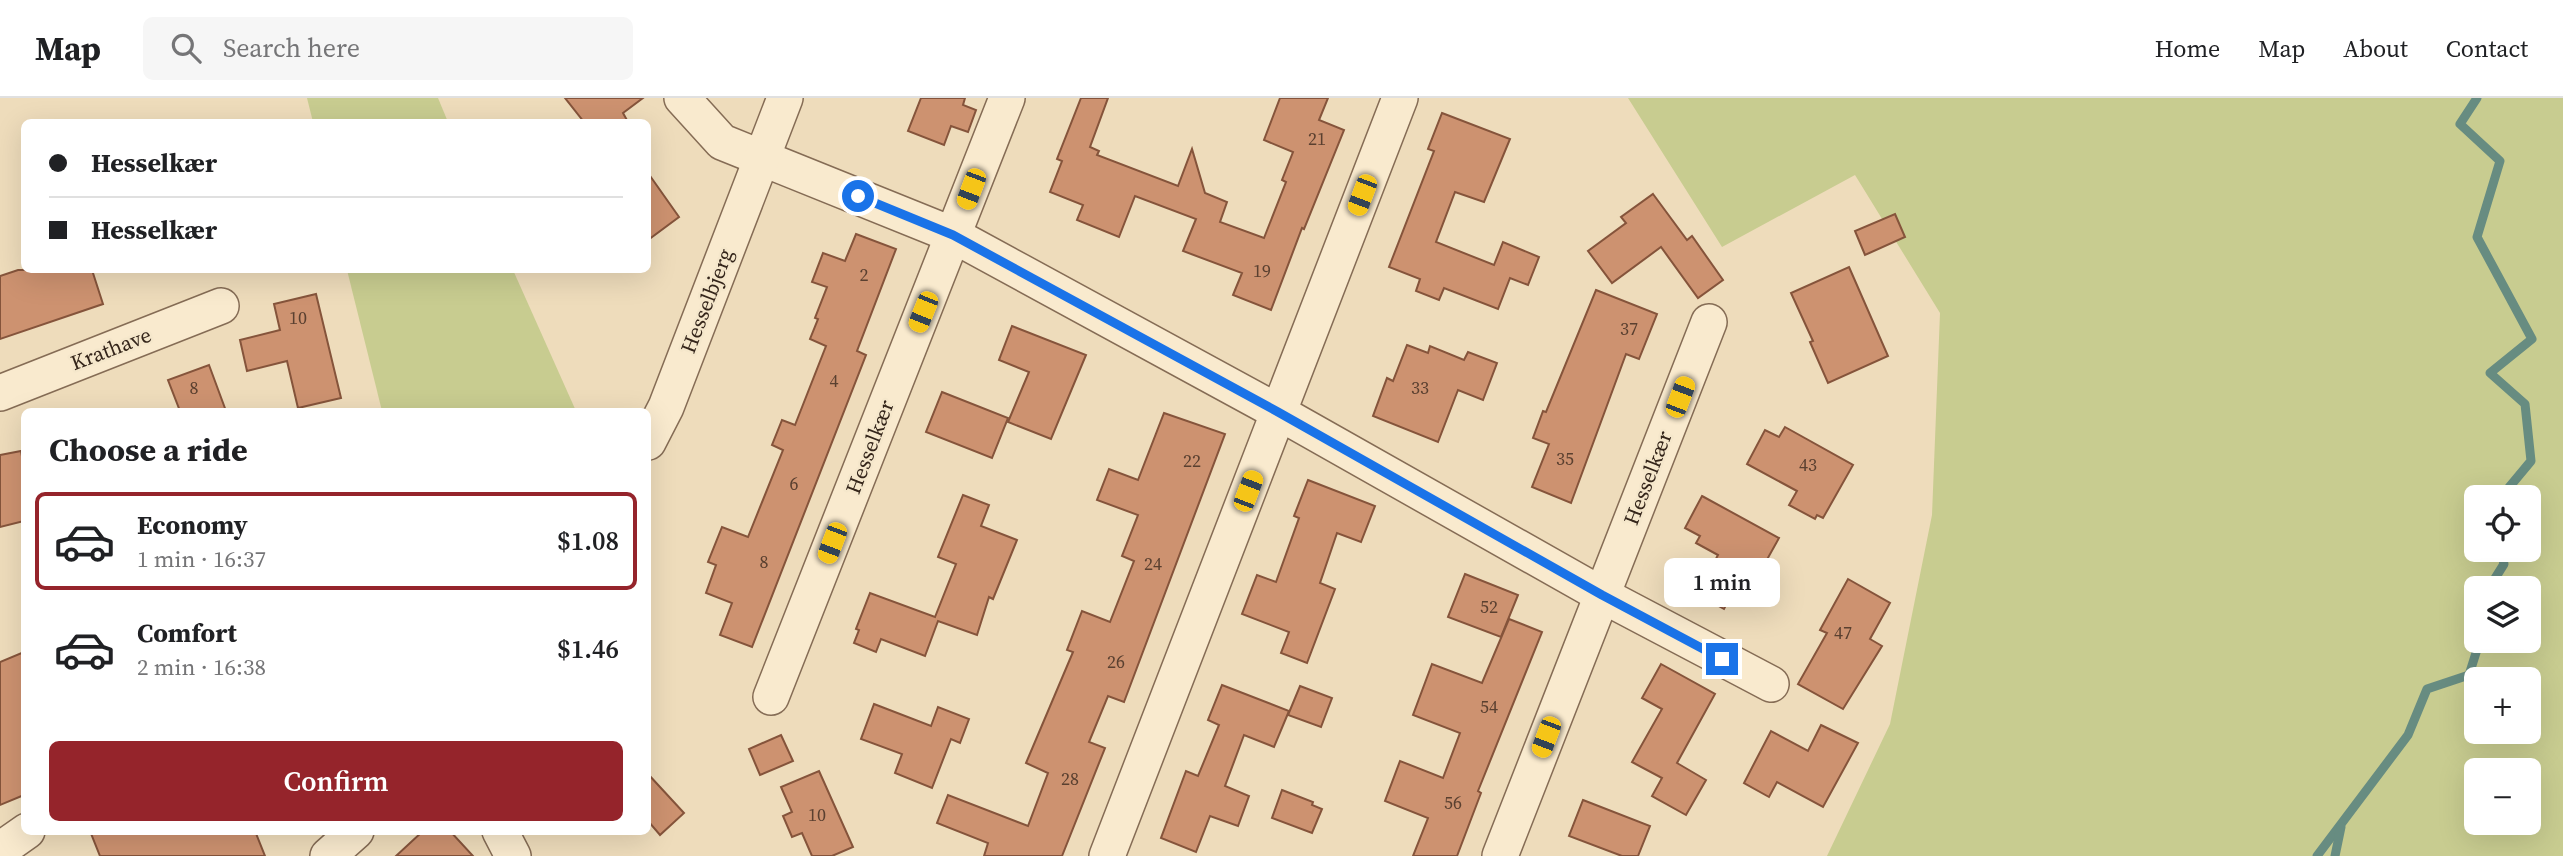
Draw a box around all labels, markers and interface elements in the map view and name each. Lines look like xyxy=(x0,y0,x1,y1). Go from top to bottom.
search box xyxy=(143,17,633,80)
text: Map xyxy=(35,26,101,71)
icon: search xyxy=(167,29,205,67)
text: Search here xyxy=(223,30,360,66)
text: Home xyxy=(2155,32,2220,65)
text: Map xyxy=(2258,32,2305,65)
text: About xyxy=(2343,32,2408,65)
text: Contact xyxy=(2446,32,2528,65)
house number: 21 xyxy=(1308,126,1326,151)
text: Hesselkær xyxy=(91,145,217,181)
car xyxy=(954,166,989,212)
car xyxy=(1345,172,1380,218)
route start xyxy=(842,180,874,212)
text: Hesselkær xyxy=(91,212,217,248)
street label: Hesselbjerg xyxy=(673,244,740,357)
house number: 19 xyxy=(1253,258,1271,283)
house number: 2 xyxy=(860,262,869,287)
car xyxy=(906,289,941,335)
house number: 10 xyxy=(289,305,307,330)
house number: 37 xyxy=(1620,316,1638,341)
street label: Krathave xyxy=(66,320,155,377)
house number: 4 xyxy=(830,368,839,393)
car xyxy=(1663,374,1698,420)
house number: 8 xyxy=(190,375,199,400)
house number: 33 xyxy=(1411,375,1429,400)
street label: Hesselkær xyxy=(838,395,901,498)
street label: Hesselkær xyxy=(1616,426,1679,529)
text: Choose a ride xyxy=(49,428,248,472)
house number: 35 xyxy=(1556,446,1574,471)
house number: 22 xyxy=(1183,448,1201,473)
house number: 43 xyxy=(1799,452,1817,477)
car xyxy=(1231,468,1266,514)
house number: 6 xyxy=(790,471,799,496)
map controls xyxy=(2464,485,2541,835)
button: locate xyxy=(2464,485,2541,562)
text: Economy xyxy=(137,507,248,543)
icon: car xyxy=(53,510,116,573)
car xyxy=(815,520,850,566)
text: $1.08 xyxy=(557,523,619,559)
text: 1 min · 16:37 xyxy=(137,543,266,575)
house number: 8 xyxy=(760,549,769,574)
house number: 24 xyxy=(1144,551,1162,576)
callout: 1 min xyxy=(1664,558,1780,606)
text: 1 min xyxy=(1692,566,1752,598)
button: layers xyxy=(2464,576,2541,653)
house number: 52 xyxy=(1480,594,1498,619)
text: Comfort xyxy=(137,615,237,651)
icon: car xyxy=(53,618,116,681)
house number: 47 xyxy=(1834,620,1852,645)
text: $1.46 xyxy=(557,631,619,667)
route end xyxy=(1706,643,1738,675)
house number: 26 xyxy=(1107,649,1125,674)
text: 2 min · 16:38 xyxy=(137,651,266,683)
button: + xyxy=(2464,667,2541,744)
house number: 54 xyxy=(1480,694,1498,719)
car xyxy=(1529,714,1564,760)
button: Confirm xyxy=(49,741,623,821)
button: − xyxy=(2464,758,2541,835)
house number: 28 xyxy=(1061,766,1079,791)
house number: 56 xyxy=(1444,790,1462,815)
house number: 10 xyxy=(808,802,826,827)

